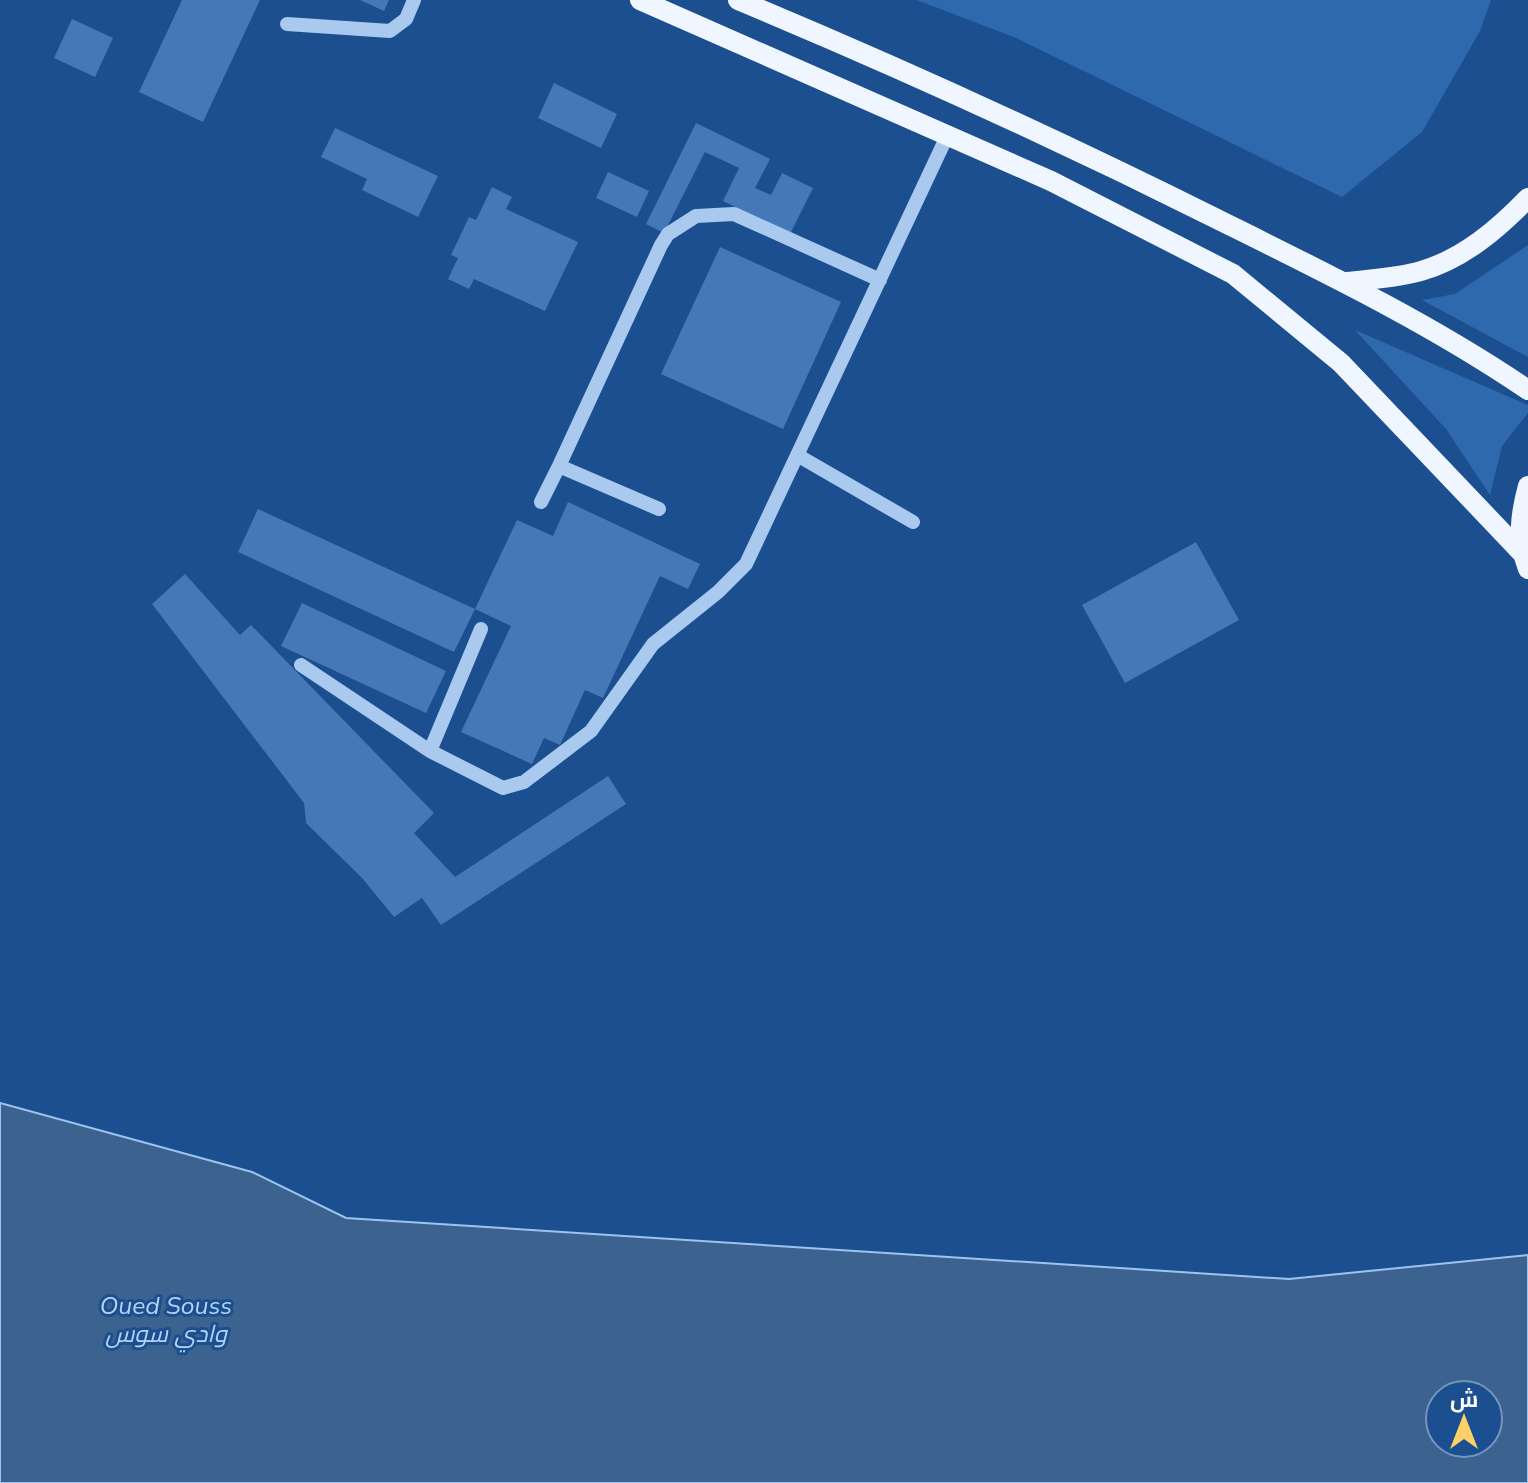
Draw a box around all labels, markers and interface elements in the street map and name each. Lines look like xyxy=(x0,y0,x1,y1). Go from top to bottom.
water label: Oued Souss وادي سوس xyxy=(100,1290,232,1353)
north arrow xyxy=(1424,1379,1504,1459)
text: ش xyxy=(1450,1385,1478,1413)

